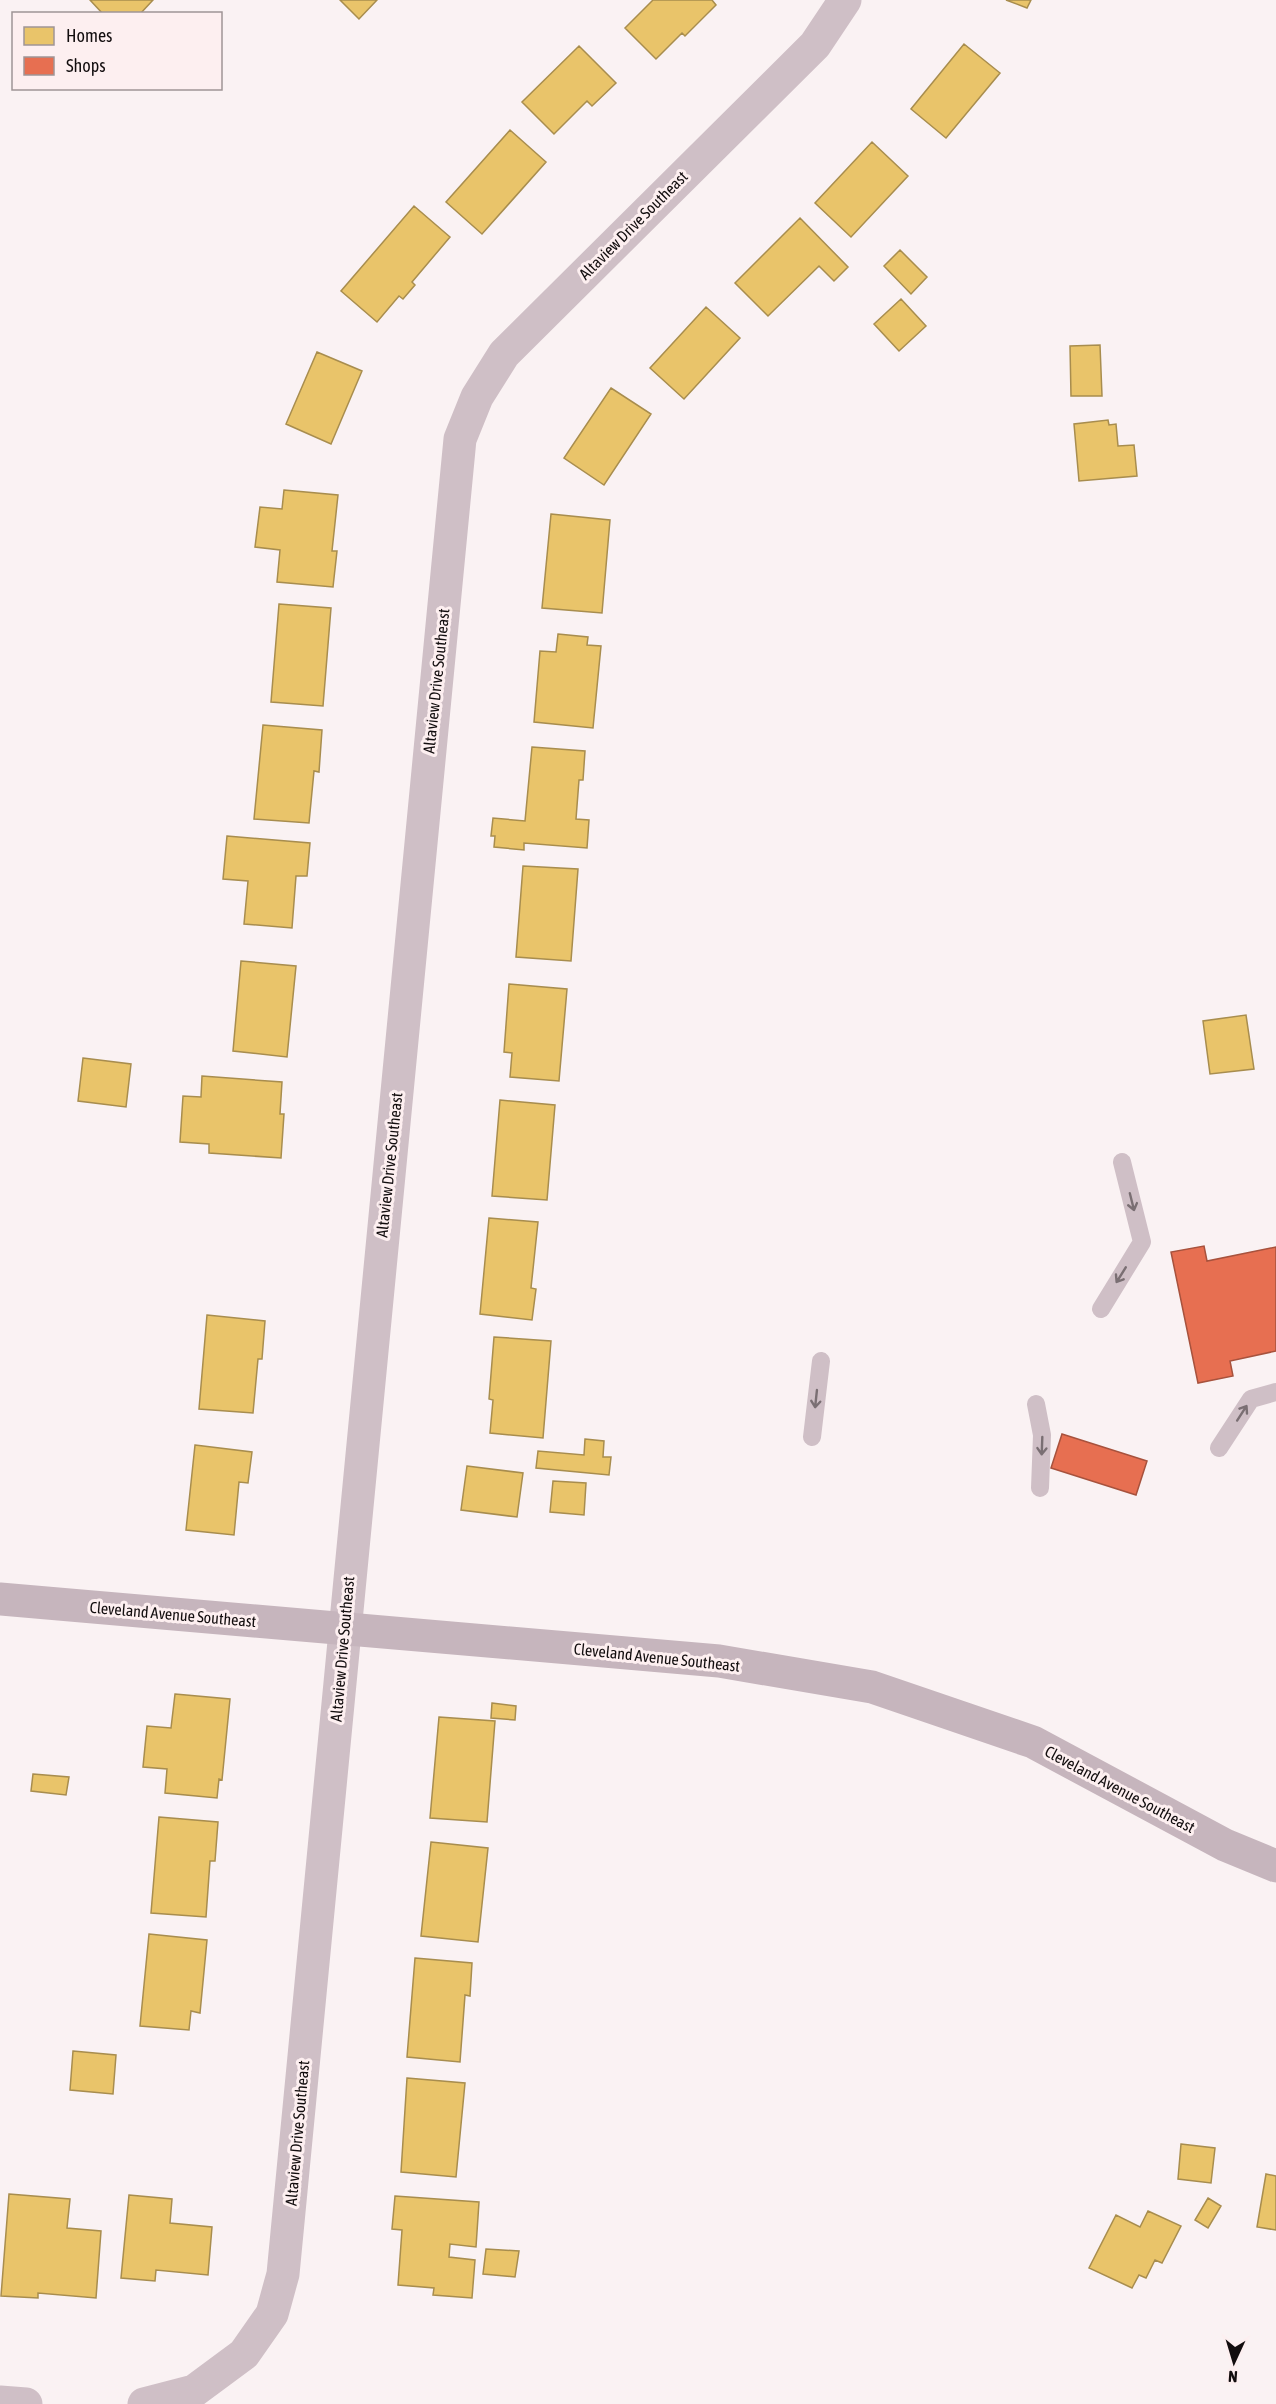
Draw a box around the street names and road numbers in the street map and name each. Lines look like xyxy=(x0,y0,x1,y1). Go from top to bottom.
street label: Altaview Drive Southeast xyxy=(575,167,691,283)
street label: Altaview Drive Southeast xyxy=(419,607,453,754)
street label: Altaview Drive Southeast xyxy=(372,1091,406,1238)
street label: Altaview Drive Southeast xyxy=(327,1575,357,1722)
street label: Cleveland Avenue Southeast xyxy=(89,1598,257,1630)
street label: Cleveland Avenue Southeast xyxy=(573,1639,741,1675)
street label: Cleveland Avenue Southeast xyxy=(1042,1742,1198,1836)
street label: Altaview Drive Southeast xyxy=(282,2059,312,2206)

